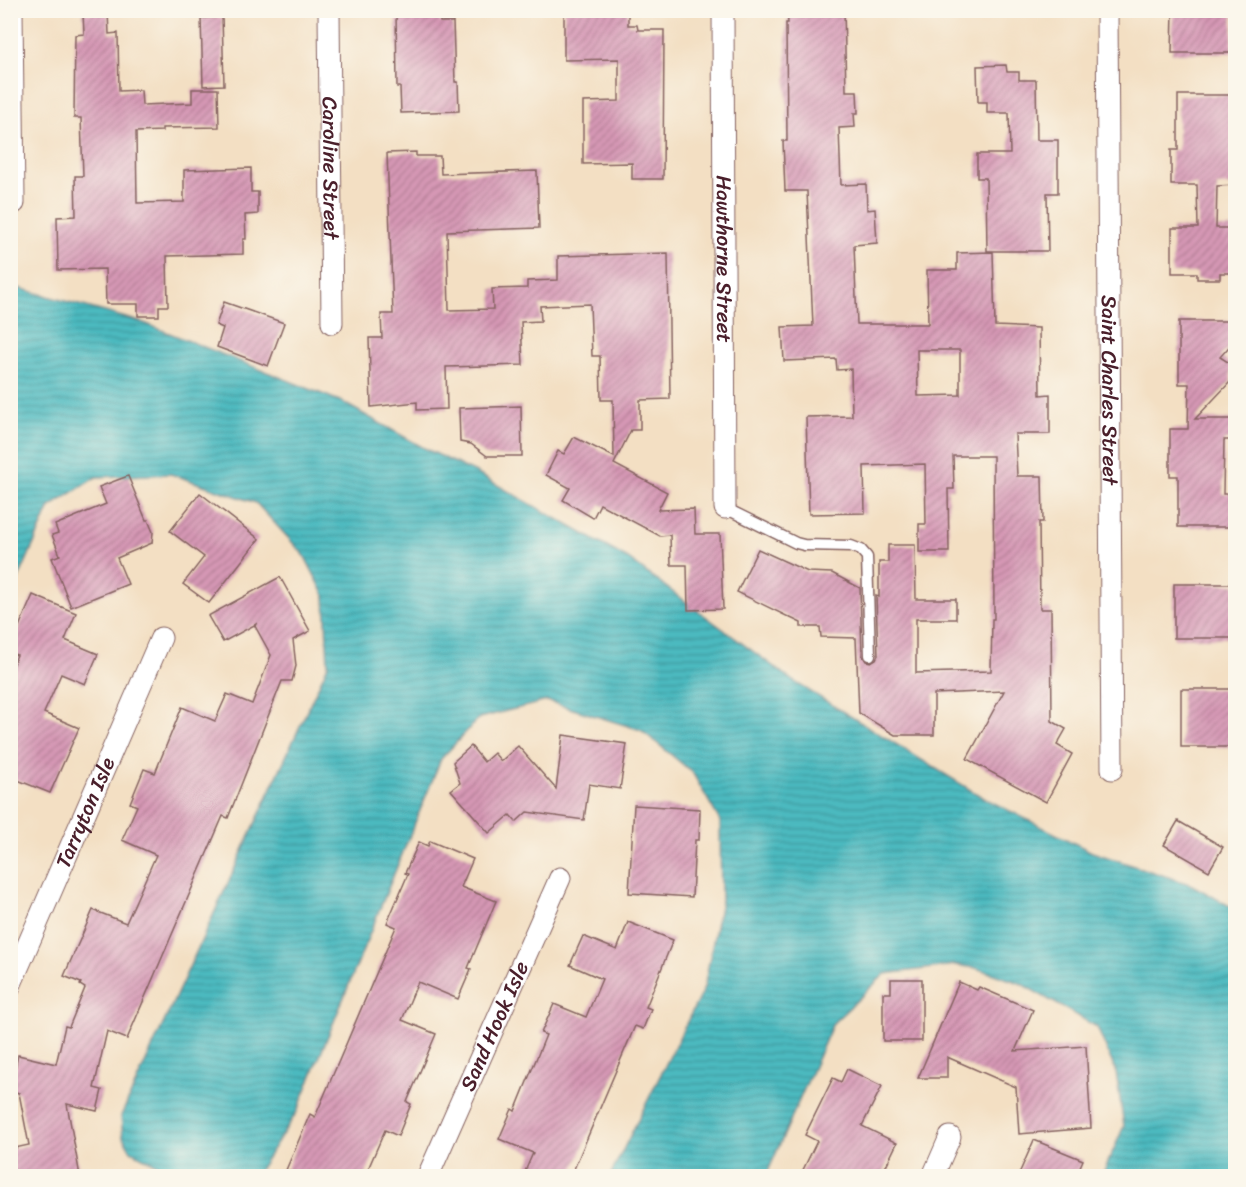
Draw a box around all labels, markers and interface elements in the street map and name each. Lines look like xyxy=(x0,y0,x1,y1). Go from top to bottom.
street label: Caroline Street xyxy=(311,96,350,241)
street label: Hawthorne Street xyxy=(705,175,743,343)
street label: Saint Charles Street xyxy=(1090,295,1129,487)
street label: Tarryton Isle xyxy=(44,751,126,874)
street label: Sand Hook Isle xyxy=(449,955,540,1097)

